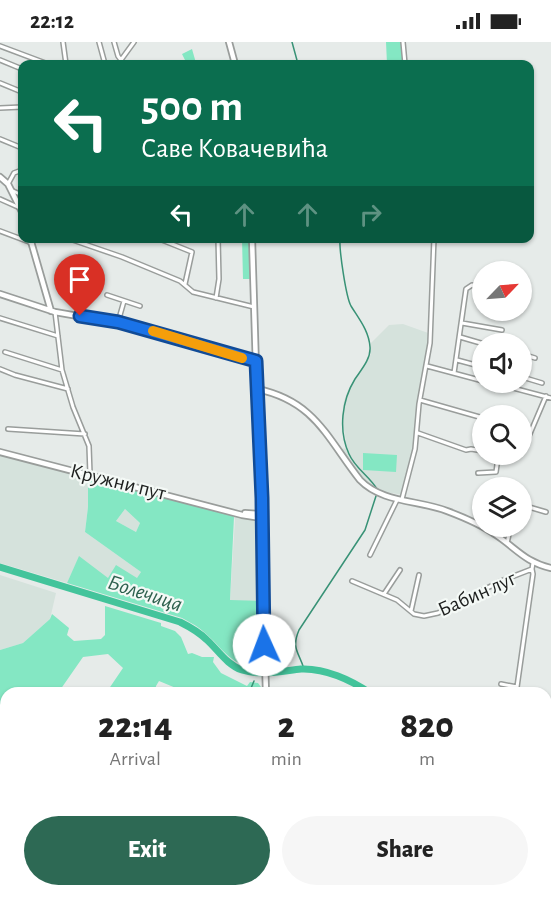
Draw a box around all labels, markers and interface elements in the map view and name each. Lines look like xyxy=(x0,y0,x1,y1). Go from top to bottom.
text: 22:12 xyxy=(30,10,74,32)
icon: left xyxy=(42,84,120,162)
text: 500 m xyxy=(141,86,243,128)
text: Саве Ковачевића xyxy=(141,135,328,162)
icon: left xyxy=(165,198,198,231)
icon: ahead xyxy=(228,198,261,231)
icon: ahead xyxy=(291,198,324,231)
icon: right xyxy=(354,198,387,231)
pin xyxy=(54,254,105,316)
north arrow xyxy=(472,261,532,321)
map controls xyxy=(472,261,532,537)
icon: arrive xyxy=(63,263,96,296)
button: sound xyxy=(472,333,532,393)
button: search xyxy=(472,405,532,465)
street label: Кружни пут xyxy=(68,460,168,504)
button: layers xyxy=(472,477,532,537)
street label: Бабин луг xyxy=(435,567,520,620)
water label: Болечица xyxy=(105,571,185,615)
position arrow xyxy=(232,613,296,677)
text: 22:14 xyxy=(98,708,173,744)
text: 2 xyxy=(278,708,295,744)
text: 820 xyxy=(400,708,454,744)
text: Arrival xyxy=(110,749,161,769)
text: min xyxy=(271,749,302,769)
text: m xyxy=(419,749,435,769)
button: Exit xyxy=(24,816,270,885)
button: Share xyxy=(282,816,528,885)

